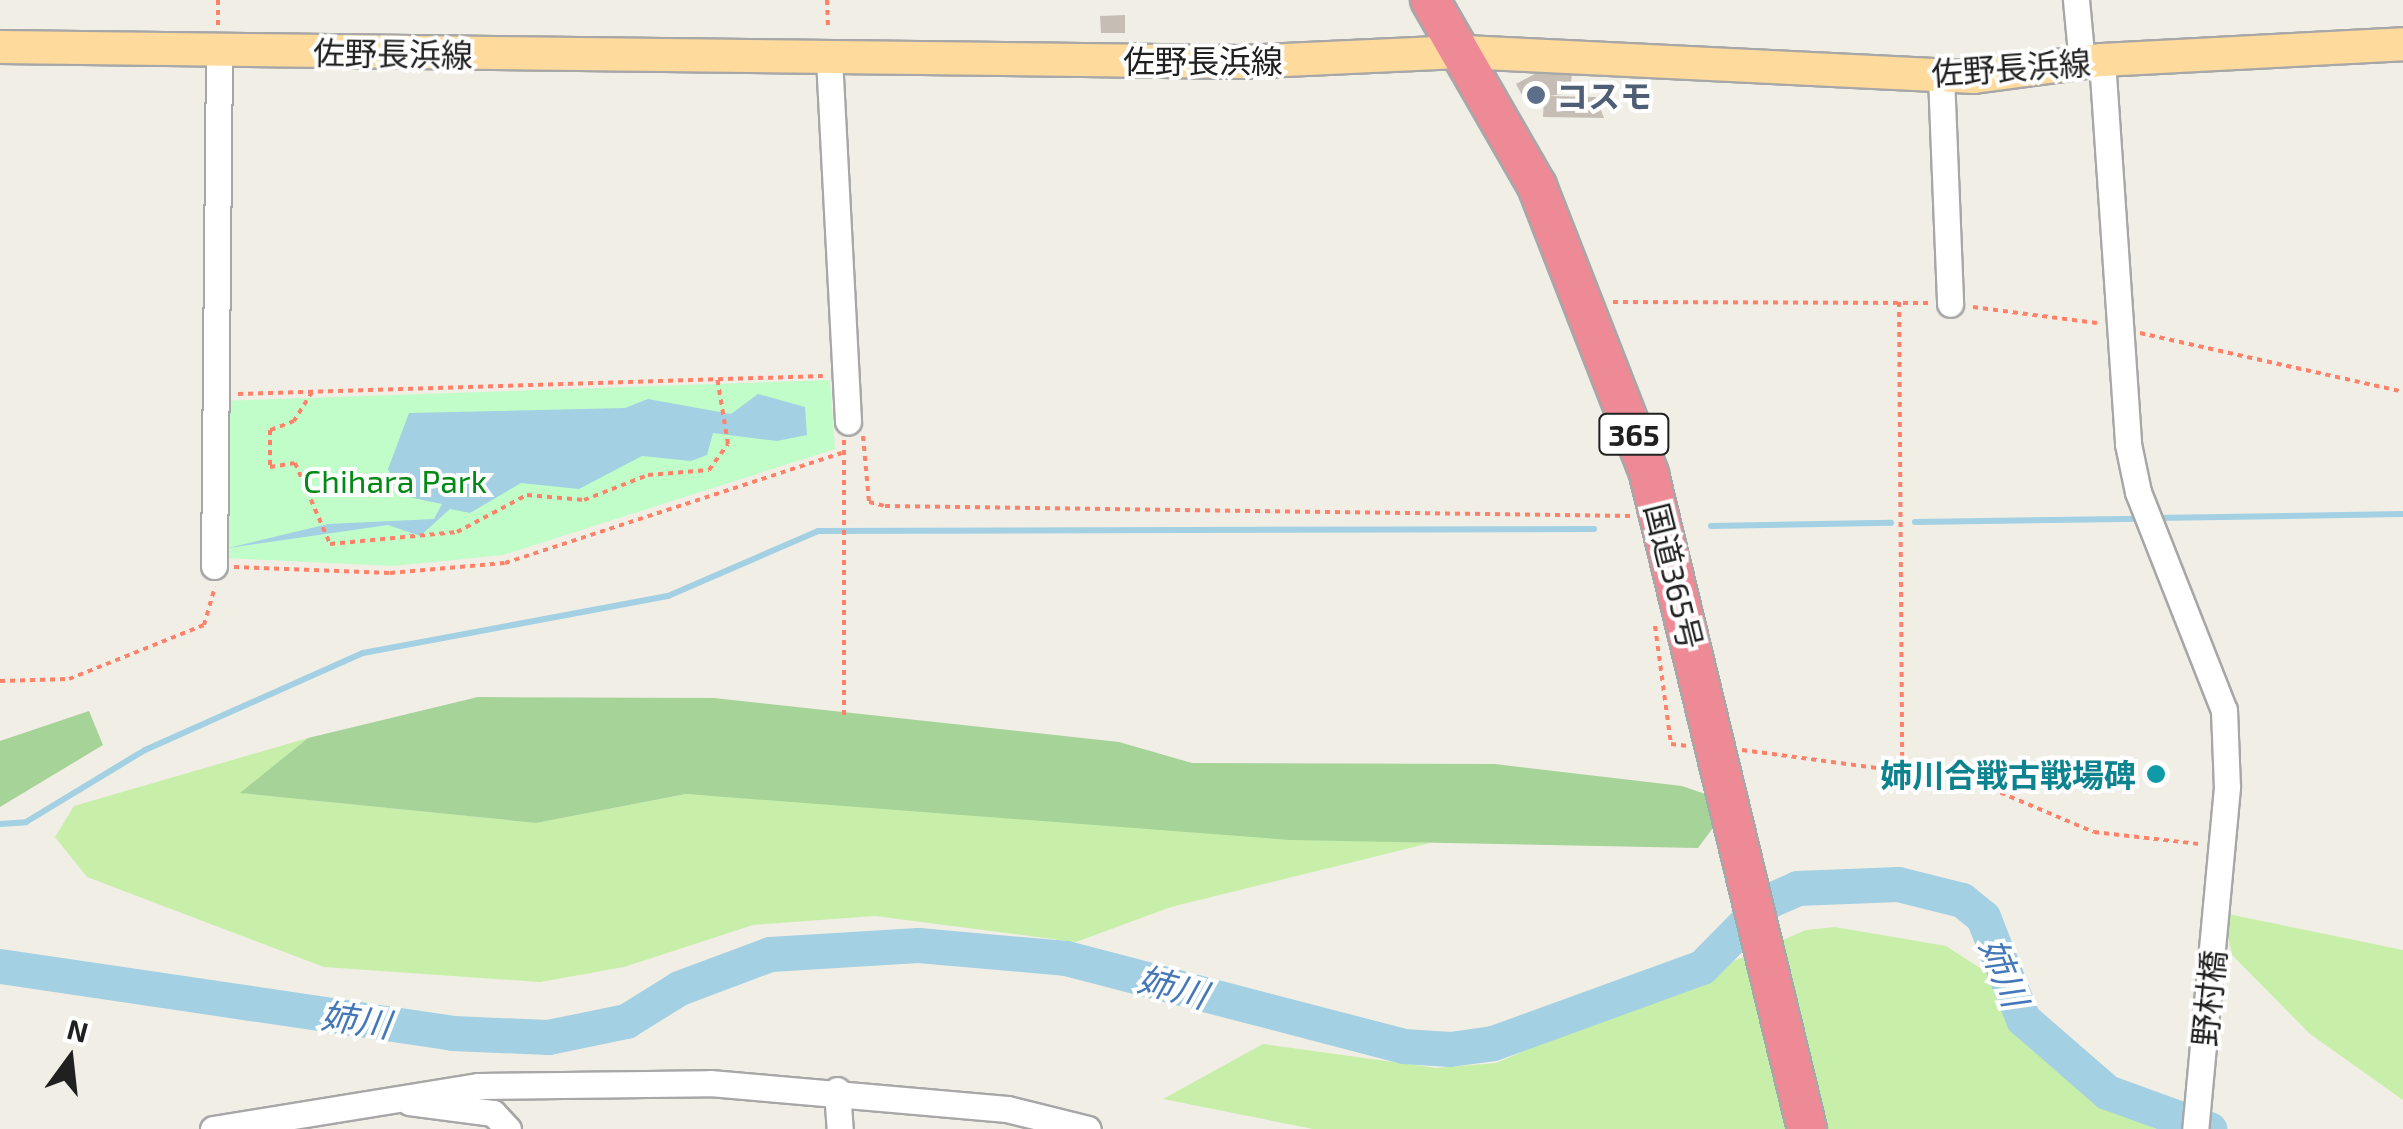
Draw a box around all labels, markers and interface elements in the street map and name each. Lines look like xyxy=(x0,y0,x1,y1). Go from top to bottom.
street label: 佐野長浜線 xyxy=(313,32,473,74)
street label: 佐野長浜線 xyxy=(1123,41,1283,79)
street label: 佐野長浜線 xyxy=(1930,42,2092,92)
place label: コスモ xyxy=(1556,76,1652,114)
marker: コスモ xyxy=(1525,84,1547,106)
road number: 365 xyxy=(1596,409,1672,459)
park label: Chihara Park xyxy=(303,461,487,499)
street label: 国道365号 xyxy=(1638,499,1712,653)
place label: 姉川合戦古戦場碑 xyxy=(1880,755,2136,793)
marker: 姉川合戦古戦場碑 xyxy=(2145,763,2167,785)
water label: 姉川 xyxy=(1972,932,2038,1012)
street label: 野村橋 xyxy=(2184,948,2232,1048)
water label: 姉川 xyxy=(1134,957,1212,1015)
water label: 姉川 xyxy=(318,993,394,1045)
north arrow xyxy=(20,1009,120,1109)
text: N xyxy=(64,1011,92,1049)

